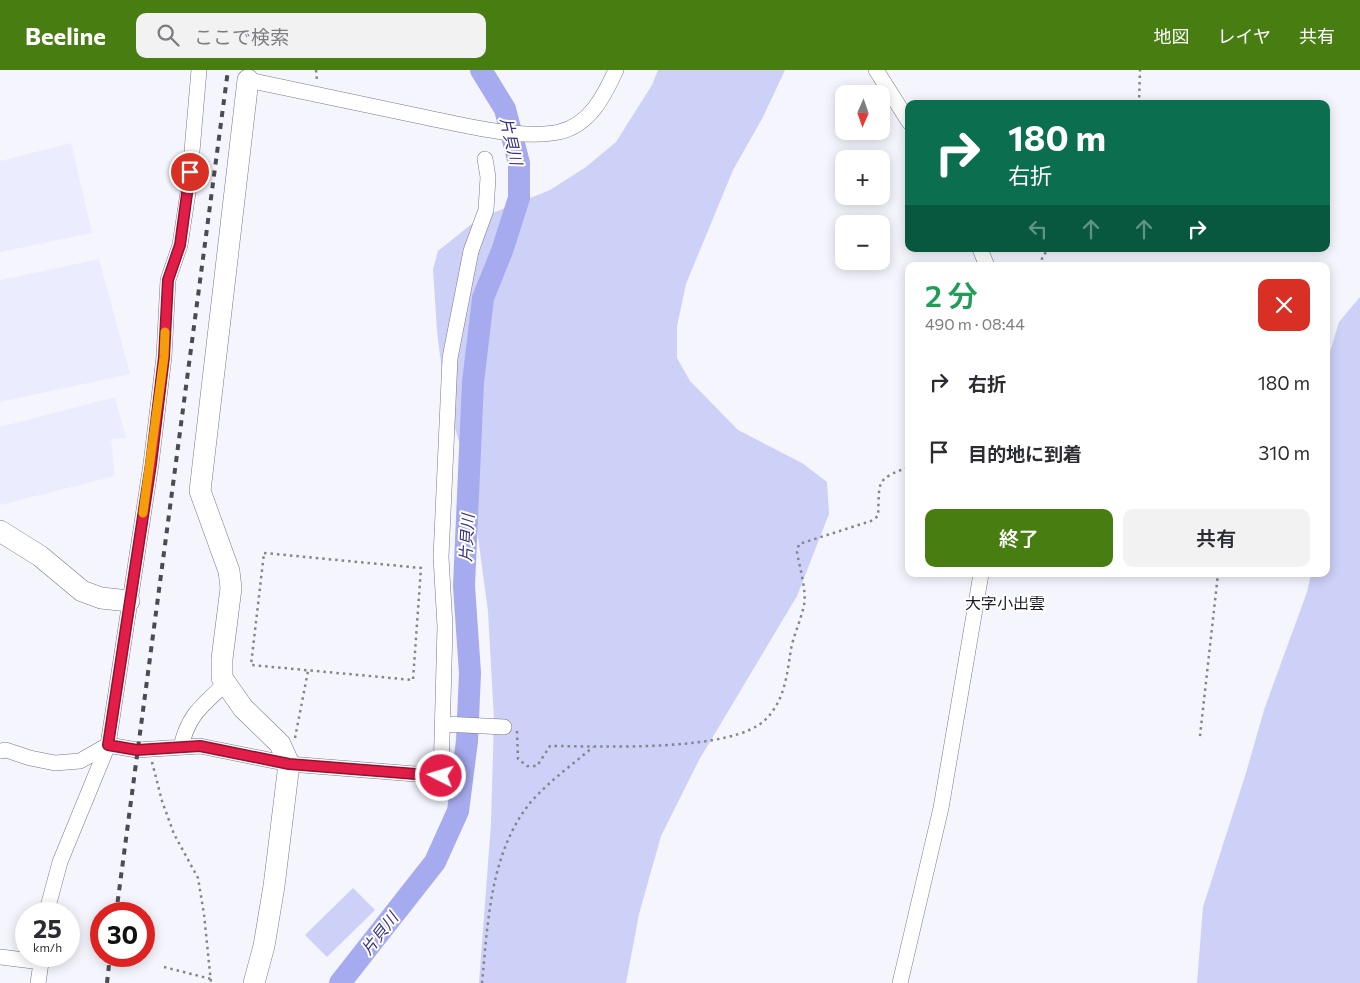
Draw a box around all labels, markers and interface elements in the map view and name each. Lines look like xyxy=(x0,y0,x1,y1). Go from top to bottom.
search box xyxy=(136,13,486,58)
text: Beeline xyxy=(25,21,106,50)
icon: search xyxy=(154,21,182,49)
text: ここで検索 xyxy=(194,25,289,48)
text: 地図 xyxy=(1154,25,1190,47)
text: レイヤ xyxy=(1218,25,1271,47)
text: 共有 xyxy=(1299,25,1335,47)
north arrow xyxy=(835,85,890,140)
map controls xyxy=(835,85,890,270)
water label: 片貝川 xyxy=(497,115,527,168)
text: 180 m xyxy=(1008,115,1106,158)
icon: right xyxy=(925,120,990,185)
button: + xyxy=(835,150,890,205)
pin xyxy=(169,151,211,193)
icon: arrive xyxy=(176,158,204,186)
text: 右折 xyxy=(1008,162,1052,189)
button: − xyxy=(835,215,890,270)
icon: left xyxy=(1024,215,1052,243)
icon: ahead xyxy=(1077,215,1105,243)
icon: ahead xyxy=(1130,215,1158,243)
icon: right xyxy=(1183,215,1211,243)
text: 2 分 xyxy=(925,276,978,313)
button: close xyxy=(1258,279,1310,331)
text: 490 m · 08:44 xyxy=(925,314,1025,333)
icon: right xyxy=(925,368,953,396)
text: 180 m xyxy=(1258,371,1310,394)
text: 右折 xyxy=(968,372,1006,395)
icon: arrive xyxy=(925,438,953,466)
text: 310 m xyxy=(1258,441,1310,464)
text: 目的地に到着 xyxy=(968,442,1082,465)
button: 終了 xyxy=(925,509,1113,567)
button: 共有 xyxy=(1123,509,1310,567)
water label: 片貝川 xyxy=(455,512,477,562)
district label: 大字小出雲 xyxy=(965,593,1045,612)
position arrow xyxy=(414,749,466,801)
speed limit sign: 30 xyxy=(90,902,155,967)
water label: 片貝川 xyxy=(357,907,402,958)
text: 25 xyxy=(33,913,62,943)
text: km/h xyxy=(33,940,62,954)

